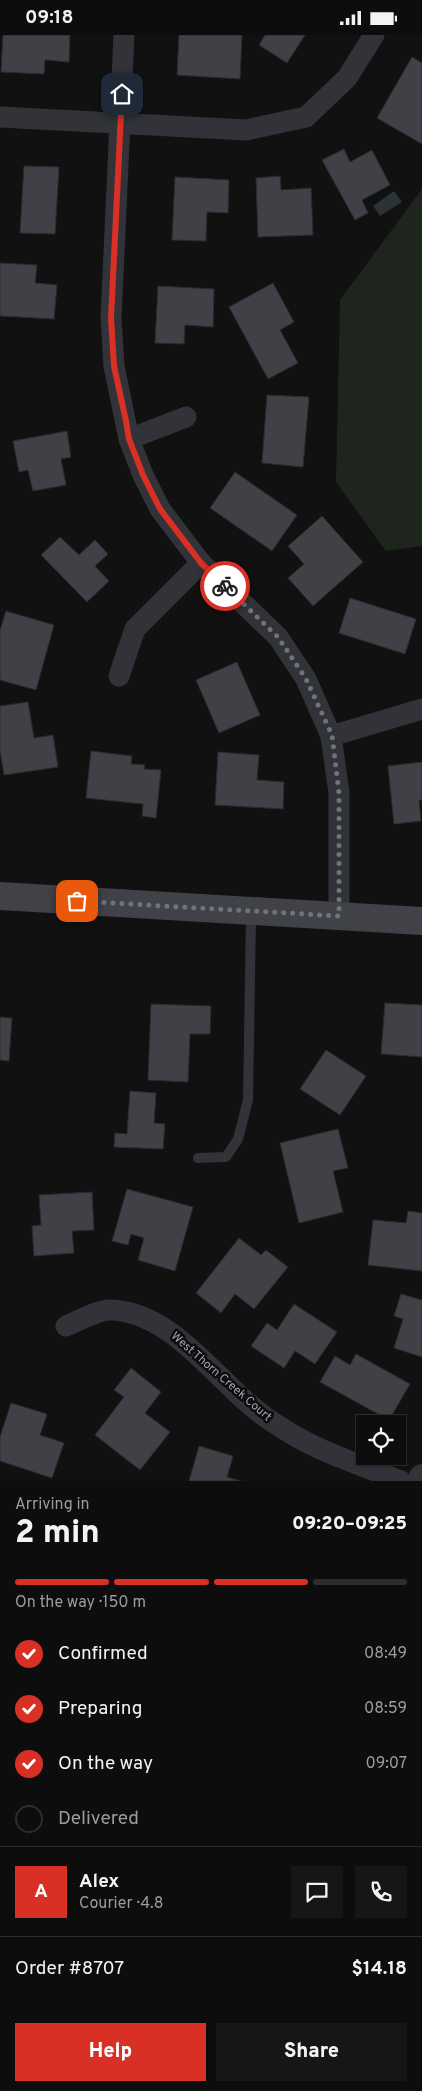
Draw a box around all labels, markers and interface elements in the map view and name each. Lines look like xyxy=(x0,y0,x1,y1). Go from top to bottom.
text: 09:18 xyxy=(25,6,73,30)
pin xyxy=(101,73,143,115)
icon: home xyxy=(108,80,136,108)
courier xyxy=(200,561,250,611)
icon: bike xyxy=(211,572,239,600)
pin xyxy=(56,880,98,922)
icon: bag xyxy=(63,887,91,915)
street label: West Thorn Creek Court xyxy=(167,1329,275,1425)
map controls xyxy=(356,1415,406,1465)
button: locate xyxy=(356,1415,406,1465)
text: Arriving in xyxy=(15,1495,90,1515)
text: 09:20–09:25 xyxy=(292,1512,407,1536)
text: 2 min xyxy=(15,1514,100,1554)
text: On the way · 150 m xyxy=(15,1593,146,1613)
icon: check xyxy=(15,1640,43,1668)
text: Confirmed xyxy=(58,1642,148,1666)
text: 08:49 xyxy=(364,1644,407,1664)
icon: check xyxy=(15,1695,43,1723)
text: Preparing xyxy=(58,1697,142,1721)
text: 08:59 xyxy=(364,1699,407,1719)
icon: check xyxy=(15,1750,43,1778)
text: On the way xyxy=(58,1752,153,1776)
text: 09:07 xyxy=(365,1754,407,1774)
text: Delivered xyxy=(58,1807,139,1831)
button: chat xyxy=(291,1866,343,1918)
button: phone xyxy=(355,1866,407,1918)
text: Alex xyxy=(79,1870,119,1894)
text: A xyxy=(34,1880,48,1904)
text: Courier · 4.8 xyxy=(79,1894,163,1914)
text: Order #8707 xyxy=(15,1957,124,1981)
text: $14.18 xyxy=(352,1957,407,1981)
button: Help xyxy=(15,2023,206,2081)
button: Share xyxy=(216,2023,407,2081)

